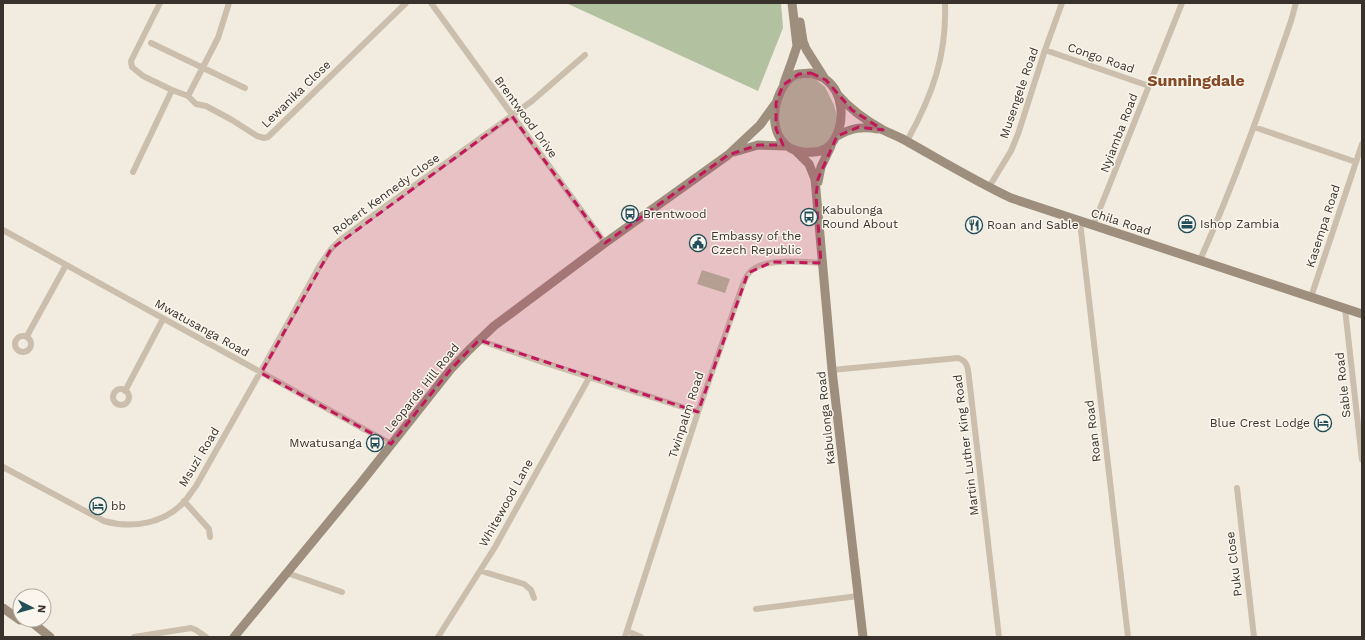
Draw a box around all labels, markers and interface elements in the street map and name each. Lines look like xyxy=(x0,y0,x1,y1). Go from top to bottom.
street label: Congo Road xyxy=(1066,40,1136,76)
street label: Musengele Road xyxy=(997,46,1041,140)
street label: Lewanika Close xyxy=(259,57,334,131)
district label: Sunningdale xyxy=(1147,71,1245,90)
street label: Brentwood Drive xyxy=(492,73,560,161)
street label: Nyiamba Road xyxy=(1097,91,1141,175)
street label: Robert Kennedy Close xyxy=(330,150,442,238)
street label: Kasempa Road xyxy=(1303,183,1343,269)
place label: Kabulonga Round About xyxy=(822,203,898,231)
bus stop icon: Brentwood xyxy=(620,204,640,224)
street label: Chila Road xyxy=(1089,206,1153,238)
place label: Brentwood xyxy=(643,207,707,221)
bus stop icon: Kabulonga Round About xyxy=(799,207,819,227)
office icon: Ishop Zambia xyxy=(1177,214,1197,234)
restaurant icon: Roan and Sable xyxy=(964,215,984,235)
place label: Ishop Zambia xyxy=(1200,217,1280,231)
place label: Roan and Sable xyxy=(987,218,1079,232)
place label: Embassy of the Czech Republic xyxy=(711,229,802,257)
public building icon: Embassy of the Czech Republic xyxy=(688,233,708,253)
street label: Mwatusanga Road xyxy=(152,296,252,360)
street label: Leopards Hill Road xyxy=(382,341,462,435)
street label: Sable Road xyxy=(1333,352,1353,418)
street label: Twinpalm Road xyxy=(665,370,707,460)
street label: Kabulonga Road xyxy=(814,371,838,465)
street label: Martin Luther King Road xyxy=(950,374,982,516)
street label: Roan Road xyxy=(1082,399,1104,463)
hotel icon: Blue Crest Lodge xyxy=(1313,413,1333,433)
place label: Blue Crest Lodge xyxy=(1210,416,1310,430)
street label: Msuzi Road xyxy=(176,425,222,489)
bus stop icon: Mwatusanga xyxy=(365,433,385,453)
place label: Mwatusanga xyxy=(289,436,362,450)
street label: Whitewood Lane xyxy=(476,457,536,549)
hotel icon: bb xyxy=(88,496,108,516)
place label: bb xyxy=(111,499,126,513)
street label: Puku Close xyxy=(1223,531,1245,597)
north arrow xyxy=(12,588,52,628)
text: N xyxy=(35,604,48,614)

